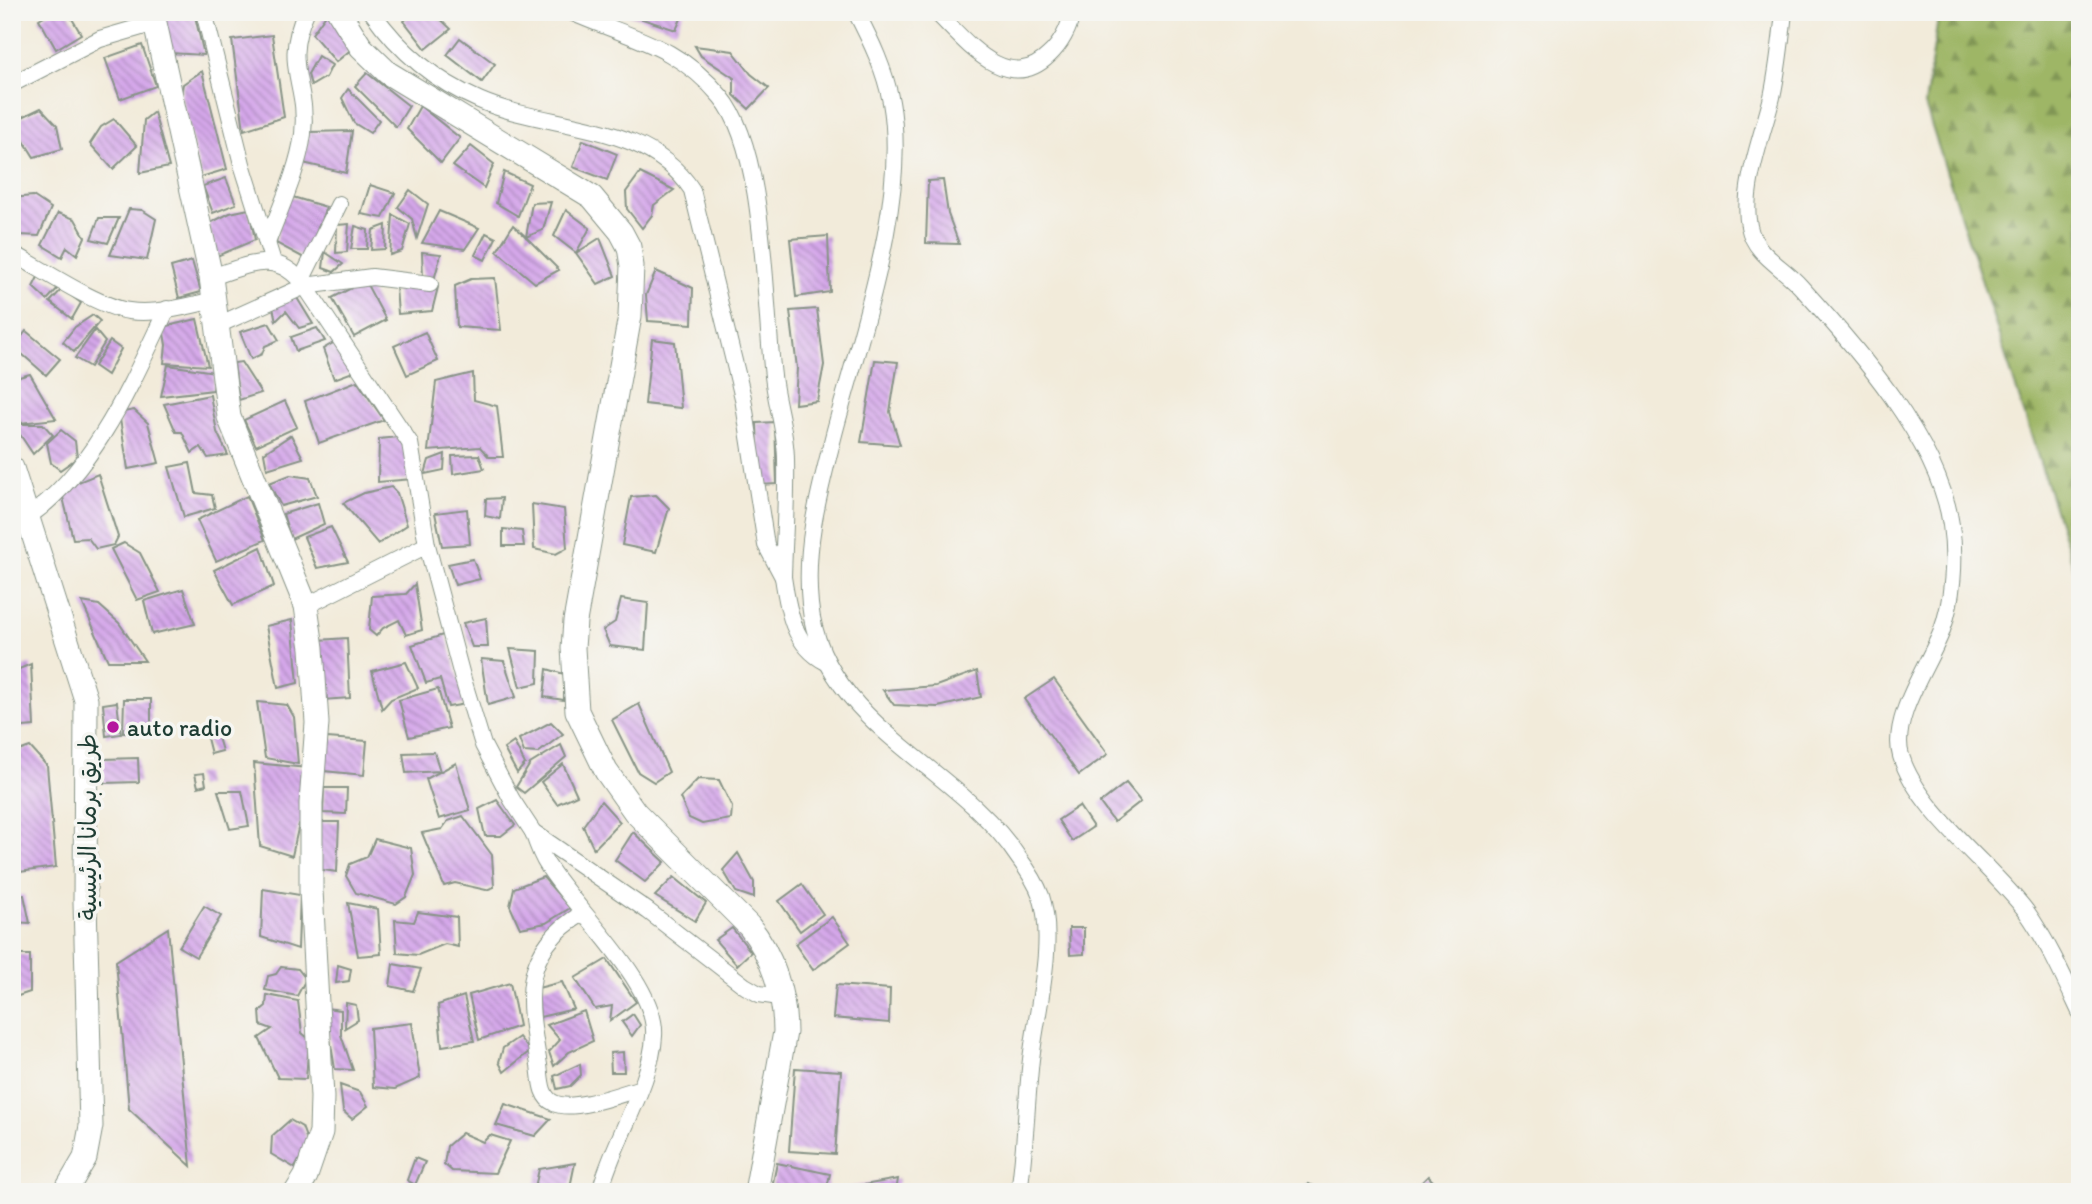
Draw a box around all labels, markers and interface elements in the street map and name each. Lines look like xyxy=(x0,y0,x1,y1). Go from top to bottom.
place label: auto radio xyxy=(127,713,232,742)
marker: auto radio xyxy=(105,719,121,735)
street label: طريق برمانا الرئيسية xyxy=(73,734,102,920)

